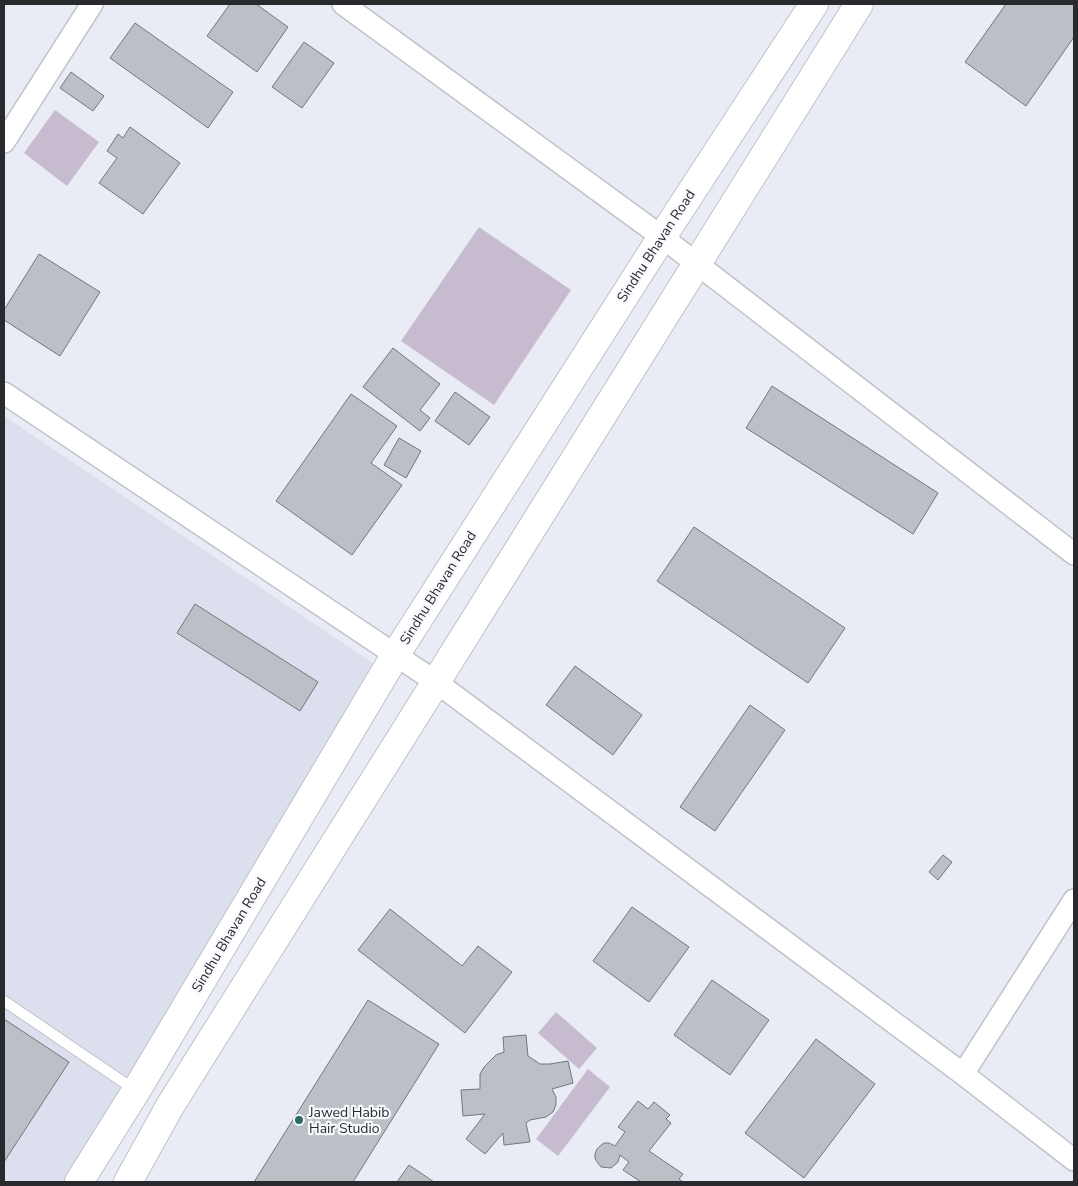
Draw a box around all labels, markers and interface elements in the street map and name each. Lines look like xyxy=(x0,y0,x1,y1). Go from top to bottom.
street label: Sindhu Bhavan Road xyxy=(612,186,700,306)
street label: Sindhu Bhavan Road xyxy=(395,528,481,648)
street label: Sindhu Bhavan Road xyxy=(187,874,271,996)
place label: Jawed Habib Hair Studio xyxy=(308,1103,389,1138)
marker: Jawed Habib Hair Studio xyxy=(293,1114,305,1126)

